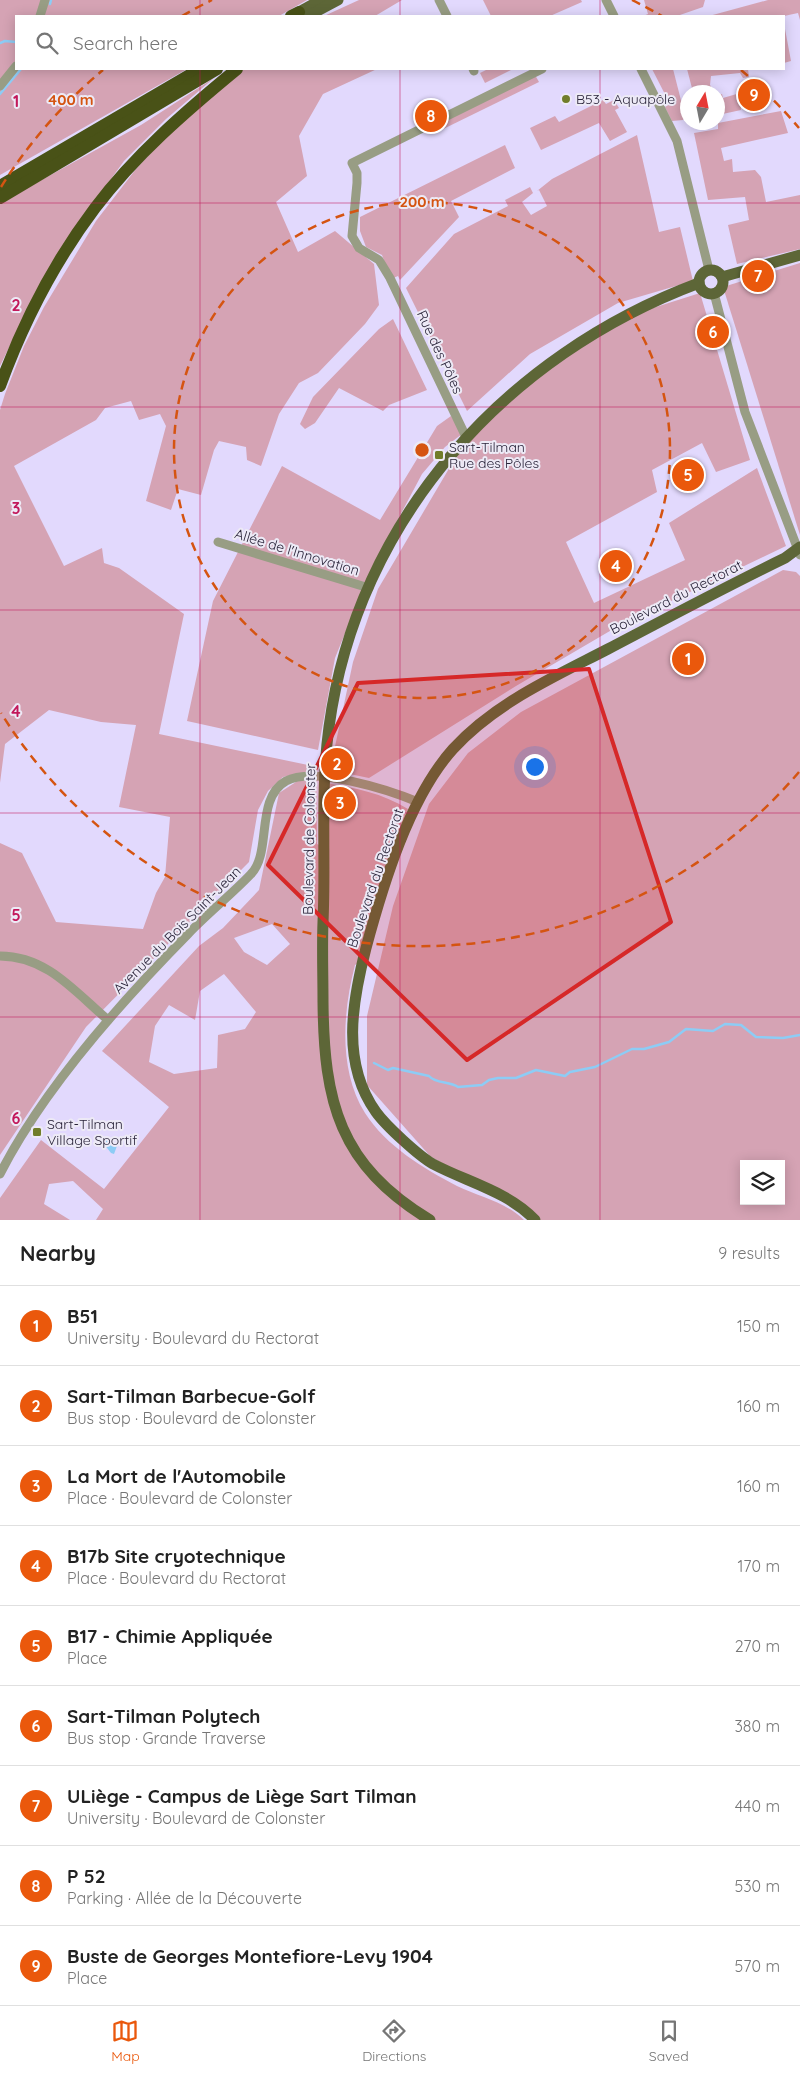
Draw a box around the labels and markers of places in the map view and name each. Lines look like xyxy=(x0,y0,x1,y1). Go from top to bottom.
pin: 9 xyxy=(738,76,770,114)
place label: B53 - Aquapôle xyxy=(576,90,675,108)
marker: B53 - Aquapôle xyxy=(560,93,572,105)
pin: 8 xyxy=(415,97,447,135)
pin: 7 xyxy=(742,257,774,295)
pin: 6 xyxy=(697,313,729,351)
place label: Sart-Tilman Rue des Pôles xyxy=(449,438,539,472)
centre of rings xyxy=(413,441,431,459)
marker: Sart-Tilman Rue des Pôles xyxy=(433,449,445,461)
pin: 5 xyxy=(672,456,704,494)
pin: 4 xyxy=(600,547,632,585)
pin: 1 xyxy=(672,640,704,678)
pin: 2 xyxy=(321,745,353,783)
pin: 3 xyxy=(324,784,356,822)
place label: Sart-Tilman Village Sportif xyxy=(47,1115,137,1149)
marker: Sart-Tilman Village Sportif xyxy=(31,1126,43,1138)

